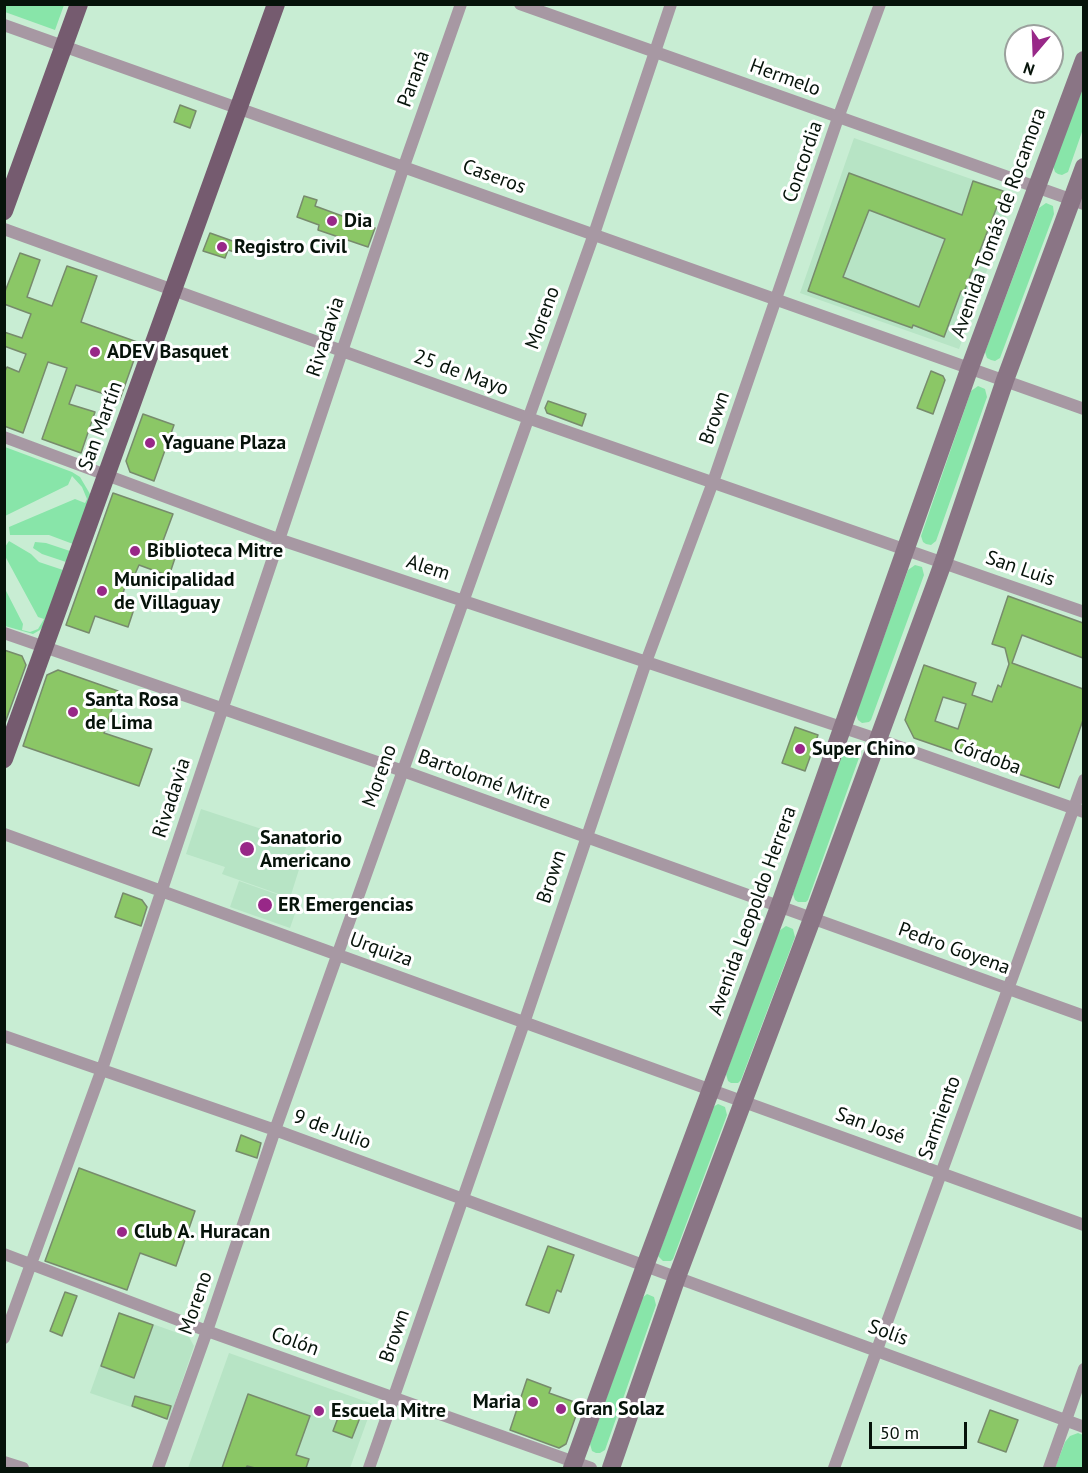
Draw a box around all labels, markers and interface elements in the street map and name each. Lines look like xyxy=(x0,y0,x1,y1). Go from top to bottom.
north arrow xyxy=(1004,24,1064,84)
street label: Paraná xyxy=(393,48,435,110)
street label: Hermelo xyxy=(746,54,824,102)
text: N xyxy=(1021,58,1037,80)
street label: Avenida Tomás de Rocamora xyxy=(946,105,1052,341)
street label: Concordia xyxy=(778,118,828,206)
street label: Caseros xyxy=(459,155,529,199)
place label: Dia xyxy=(344,209,372,233)
marker: Dia xyxy=(325,214,339,228)
place label: Registro Civil xyxy=(234,235,347,259)
marker: Registro Civil xyxy=(215,240,229,254)
street label: Moreno xyxy=(521,283,565,353)
street label: Rivadavia xyxy=(302,294,350,380)
place label: ADEV Basquet xyxy=(107,340,228,364)
marker: ADEV Basquet xyxy=(88,345,102,359)
street label: 25 de Mayo xyxy=(410,345,512,401)
street label: San Martín xyxy=(74,378,128,474)
street label: Brown xyxy=(695,388,735,448)
place label: Yaguane Plaza xyxy=(162,431,286,455)
marker: Yaguane Plaza xyxy=(143,436,157,450)
place label: Biblioteca Mitre xyxy=(147,539,283,563)
marker: Biblioteca Mitre xyxy=(128,544,142,558)
street label: San Luis xyxy=(982,546,1058,592)
street label: Alem xyxy=(403,550,453,586)
place label: Municipalidad de Villaguay xyxy=(114,568,235,615)
marker: Municipalidad de Villaguay xyxy=(95,584,109,598)
place label: Santa Rosa de Lima xyxy=(85,688,179,735)
marker: Santa Rosa de Lima xyxy=(66,705,80,719)
street label: Córdoba xyxy=(950,734,1024,780)
place label: Super Chino xyxy=(812,737,915,761)
street label: Moreno xyxy=(358,741,402,811)
marker: Super Chino xyxy=(793,742,807,756)
street label: Bartolomé Mitre xyxy=(414,745,554,815)
street label: Rivadavia xyxy=(148,755,196,841)
street label: Avenida Leopoldo Herrera xyxy=(704,803,802,1019)
place label: Sanatorio Americano xyxy=(260,826,351,873)
marker: Sanatorio Americano xyxy=(238,840,256,858)
street label: Brown xyxy=(532,847,572,907)
place label: ER Emergencias xyxy=(278,893,413,917)
marker: ER Emergencias xyxy=(256,896,274,914)
street label: Pedro Goyena xyxy=(895,918,1013,980)
street label: Urquiza xyxy=(346,928,416,972)
street label: Sarmiento xyxy=(914,1073,966,1163)
street label: San José xyxy=(832,1102,908,1150)
street label: 9 de Julio xyxy=(290,1105,374,1155)
place label: Club A. Huracan xyxy=(134,1220,270,1244)
marker: Club A. Huracan xyxy=(115,1225,129,1239)
street label: Moreno xyxy=(174,1268,218,1338)
street label: Brown xyxy=(375,1306,415,1366)
street label: Solís xyxy=(865,1315,911,1351)
street label: Colón xyxy=(268,1322,322,1362)
place label: Maria xyxy=(473,1390,521,1414)
marker: Maria xyxy=(526,1395,540,1409)
place label: Gran Solaz xyxy=(573,1397,664,1421)
place label: Escuela Mitre xyxy=(331,1399,446,1423)
marker: Gran Solaz xyxy=(554,1402,568,1416)
marker: Escuela Mitre xyxy=(312,1404,326,1418)
scale bar xyxy=(872,1410,970,1448)
text: 50 m xyxy=(880,1421,919,1444)

